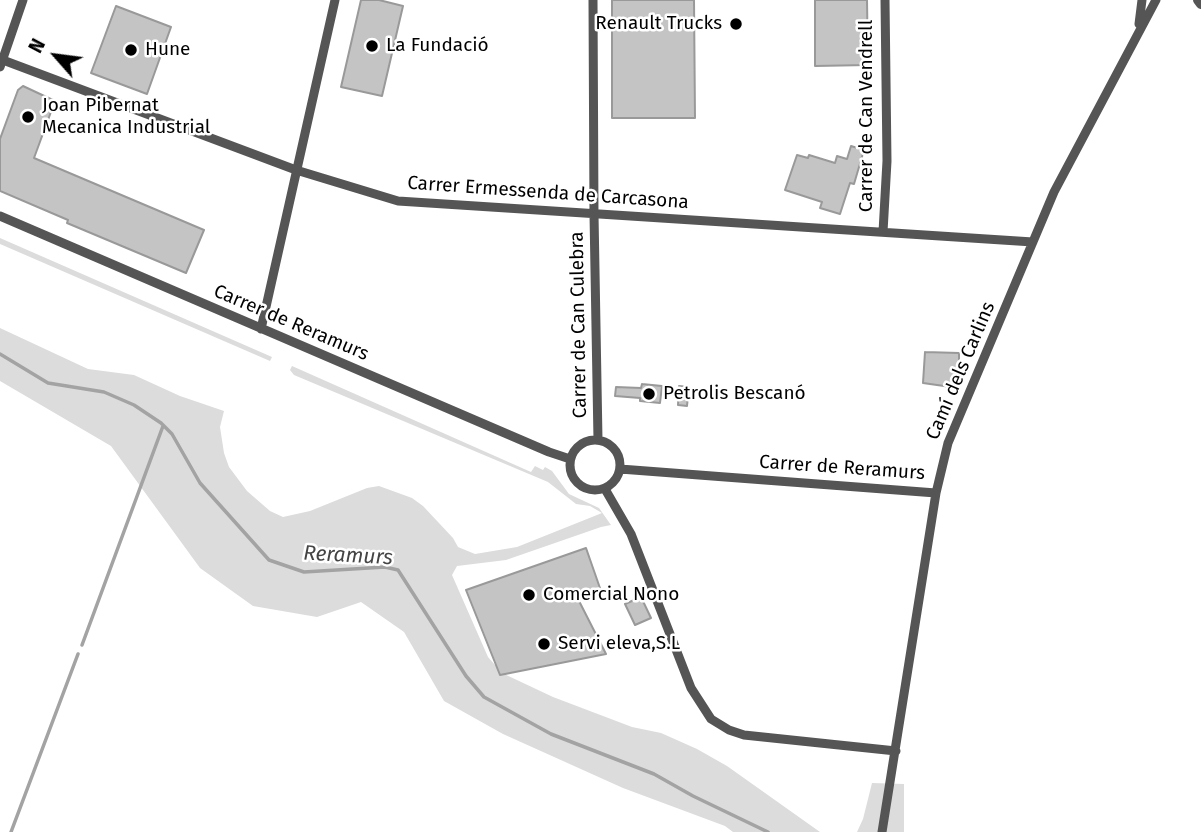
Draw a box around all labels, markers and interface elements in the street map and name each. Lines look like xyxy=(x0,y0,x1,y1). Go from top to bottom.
place label: Renault Trucks xyxy=(595,13,722,35)
marker: Renault Trucks xyxy=(728,16,744,32)
street label: Carrer de Can Vendrell xyxy=(856,20,878,212)
north arrow xyxy=(21,21,91,91)
text: N xyxy=(24,35,50,57)
place label: La Fundació xyxy=(386,35,489,57)
marker: La Fundació xyxy=(364,38,380,54)
place label: Hune xyxy=(145,39,190,61)
marker: Hune xyxy=(123,42,139,58)
place label: Joan Pibernat Mecanica Industrial xyxy=(42,95,210,139)
marker: Joan Pibernat Mecanica Industrial xyxy=(20,109,36,125)
street label: Carrer Ermessenda de Carcasona xyxy=(406,172,690,214)
street label: Carrer de Can Culebra xyxy=(566,231,592,419)
street label: Carrer de Reramurs xyxy=(210,280,372,366)
street label: Camí dels Carlins xyxy=(922,299,1000,443)
place label: Petrolis Bescanó xyxy=(663,383,806,405)
marker: Petrolis Bescanó xyxy=(641,386,657,402)
street label: Carrer de Reramurs xyxy=(758,451,926,485)
water label: Reramurs xyxy=(303,541,393,571)
place label: Comercial Nono xyxy=(543,584,679,606)
marker: Comercial Nono xyxy=(521,587,537,603)
place label: Servi eleva,S.L xyxy=(558,633,680,655)
marker: Servi eleva,S.L xyxy=(536,636,552,652)

